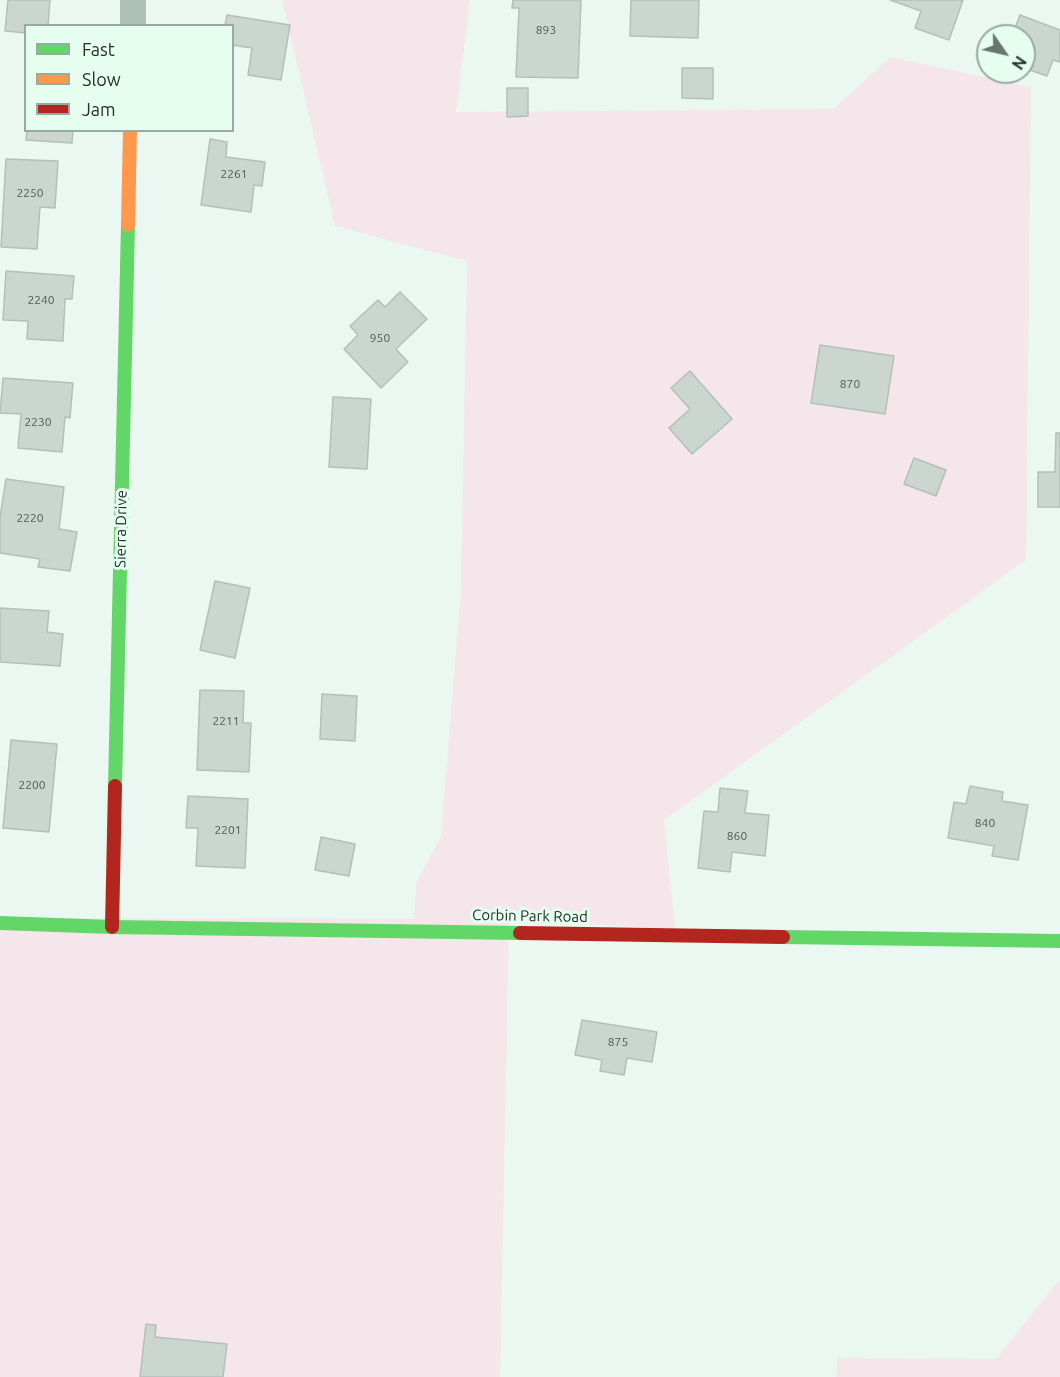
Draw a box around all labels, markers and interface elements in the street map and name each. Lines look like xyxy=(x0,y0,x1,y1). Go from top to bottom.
house number: 893 xyxy=(536,23,556,37)
legend xyxy=(24,24,234,132)
north arrow xyxy=(976,24,1036,84)
text: Fast xyxy=(82,39,115,59)
text: N xyxy=(1008,53,1030,73)
text: Slow xyxy=(82,69,121,89)
text: Jam xyxy=(82,99,116,119)
house number: 2261 xyxy=(220,167,248,181)
house number: 2250 xyxy=(16,186,44,200)
house number: 2240 xyxy=(27,293,55,307)
house number: 950 xyxy=(370,331,390,345)
house number: 870 xyxy=(840,377,860,391)
house number: 2230 xyxy=(24,415,52,429)
street label: Sierra Drive xyxy=(111,490,131,568)
house number: 2220 xyxy=(16,511,44,525)
house number: 2211 xyxy=(212,714,240,728)
house number: 2200 xyxy=(18,778,46,792)
house number: 840 xyxy=(975,816,995,830)
house number: 2201 xyxy=(214,823,242,837)
house number: 860 xyxy=(727,829,747,843)
street label: Corbin Park Road xyxy=(472,906,588,926)
house number: 875 xyxy=(608,1035,628,1049)

